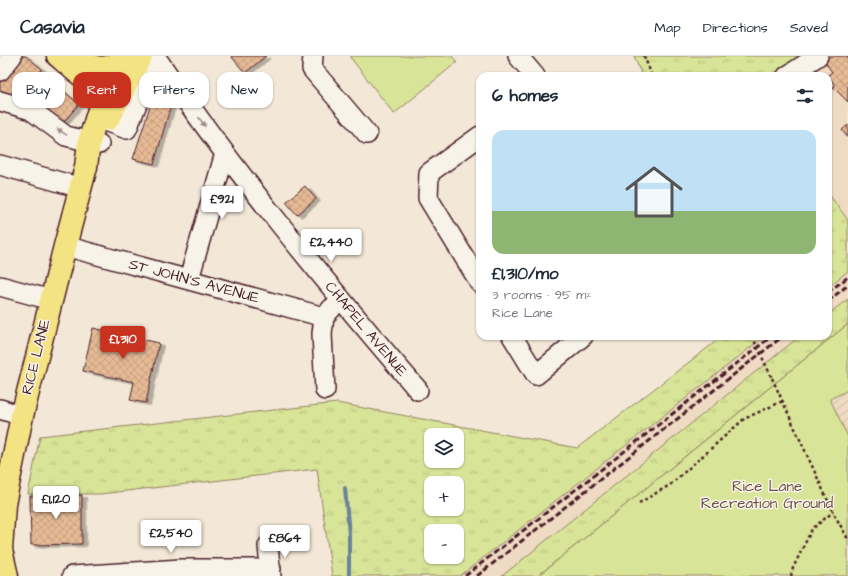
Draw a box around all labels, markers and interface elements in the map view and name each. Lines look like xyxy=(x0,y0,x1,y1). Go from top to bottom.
text: Casavia xyxy=(20,14,85,41)
text: Map xyxy=(654,18,681,38)
text: Directions xyxy=(703,18,768,38)
text: Saved xyxy=(790,18,828,38)
chip: Buy xyxy=(12,72,65,108)
chip: Rent xyxy=(73,72,131,108)
chip: Filters xyxy=(139,72,209,108)
chip: New xyxy=(217,72,273,108)
text: 6 homes xyxy=(492,84,558,108)
icon: filters xyxy=(794,85,816,107)
one-way arrow xyxy=(198,116,207,127)
one-way arrow xyxy=(57,129,68,136)
icon: home xyxy=(618,156,690,228)
pin: £921 xyxy=(198,186,246,220)
text: £921 xyxy=(210,190,234,208)
pin: £2,440 xyxy=(298,229,364,263)
text: £2,440 xyxy=(310,233,352,251)
street label: ST JOHN'S AVENUE xyxy=(126,253,262,309)
text: £1,310/mo xyxy=(492,262,558,286)
street label: CHAPEL AVENUE xyxy=(320,277,412,381)
text: 3 rooms · 95 m² xyxy=(492,286,591,304)
text: Rice Lane xyxy=(492,304,553,322)
street label: RICE LANE xyxy=(17,317,55,397)
pin: £1,310 xyxy=(90,326,156,360)
text: £1,310 xyxy=(109,330,137,348)
map controls xyxy=(424,428,464,564)
button: layers xyxy=(424,428,464,468)
button: + xyxy=(424,476,464,516)
park label: Rice Lane Recreation Ground xyxy=(701,476,834,514)
pin: £1,120 xyxy=(23,486,89,520)
text: £1,120 xyxy=(42,490,70,508)
pin: £2,540 xyxy=(138,520,204,554)
text: £2,540 xyxy=(149,524,193,542)
button: − xyxy=(424,524,464,564)
pin: £864 xyxy=(261,525,309,559)
text: £864 xyxy=(269,529,301,547)

